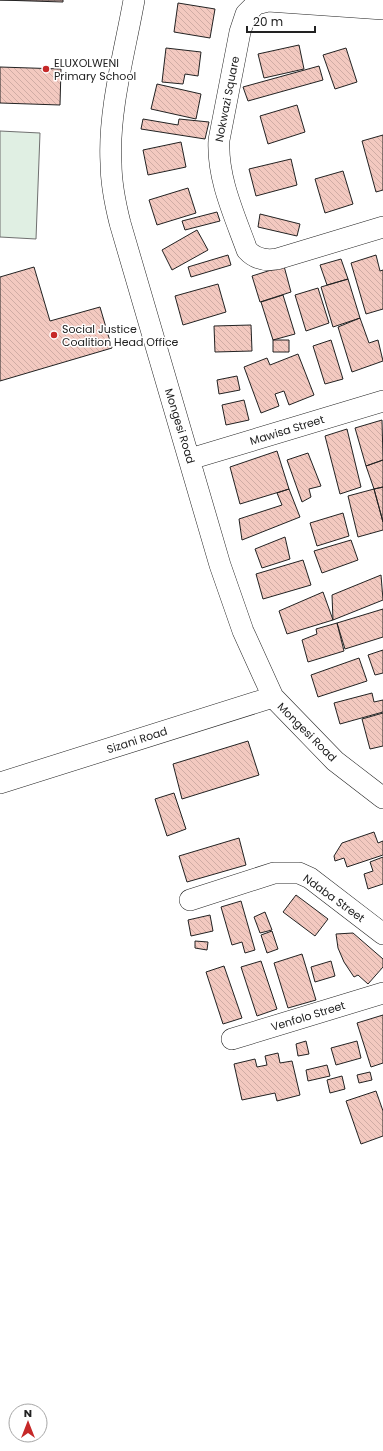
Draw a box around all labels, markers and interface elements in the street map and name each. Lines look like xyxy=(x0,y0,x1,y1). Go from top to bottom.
scale bar xyxy=(247,8,315,34)
text: 20 m xyxy=(253,13,283,30)
place label: ELUXOLWENI Primary School xyxy=(54,55,136,84)
street label: Nokwazi Square xyxy=(211,55,243,143)
marker: ELUXOLWENI Primary School xyxy=(41,64,51,74)
place label: Social Justice Coalition Head Office xyxy=(62,321,179,350)
marker: Social Justice Coalition Head Office xyxy=(49,330,59,340)
street label: Mongesi Road xyxy=(161,386,199,466)
street label: Mawisa Street xyxy=(248,411,326,449)
street label: Mongesi Road xyxy=(274,699,340,765)
street label: Sizani Road xyxy=(105,723,169,757)
street label: Ndaba Street xyxy=(300,870,368,926)
street label: Venfolo Street xyxy=(269,997,347,1035)
north arrow xyxy=(8,1403,48,1443)
text: N xyxy=(24,1405,32,1421)

